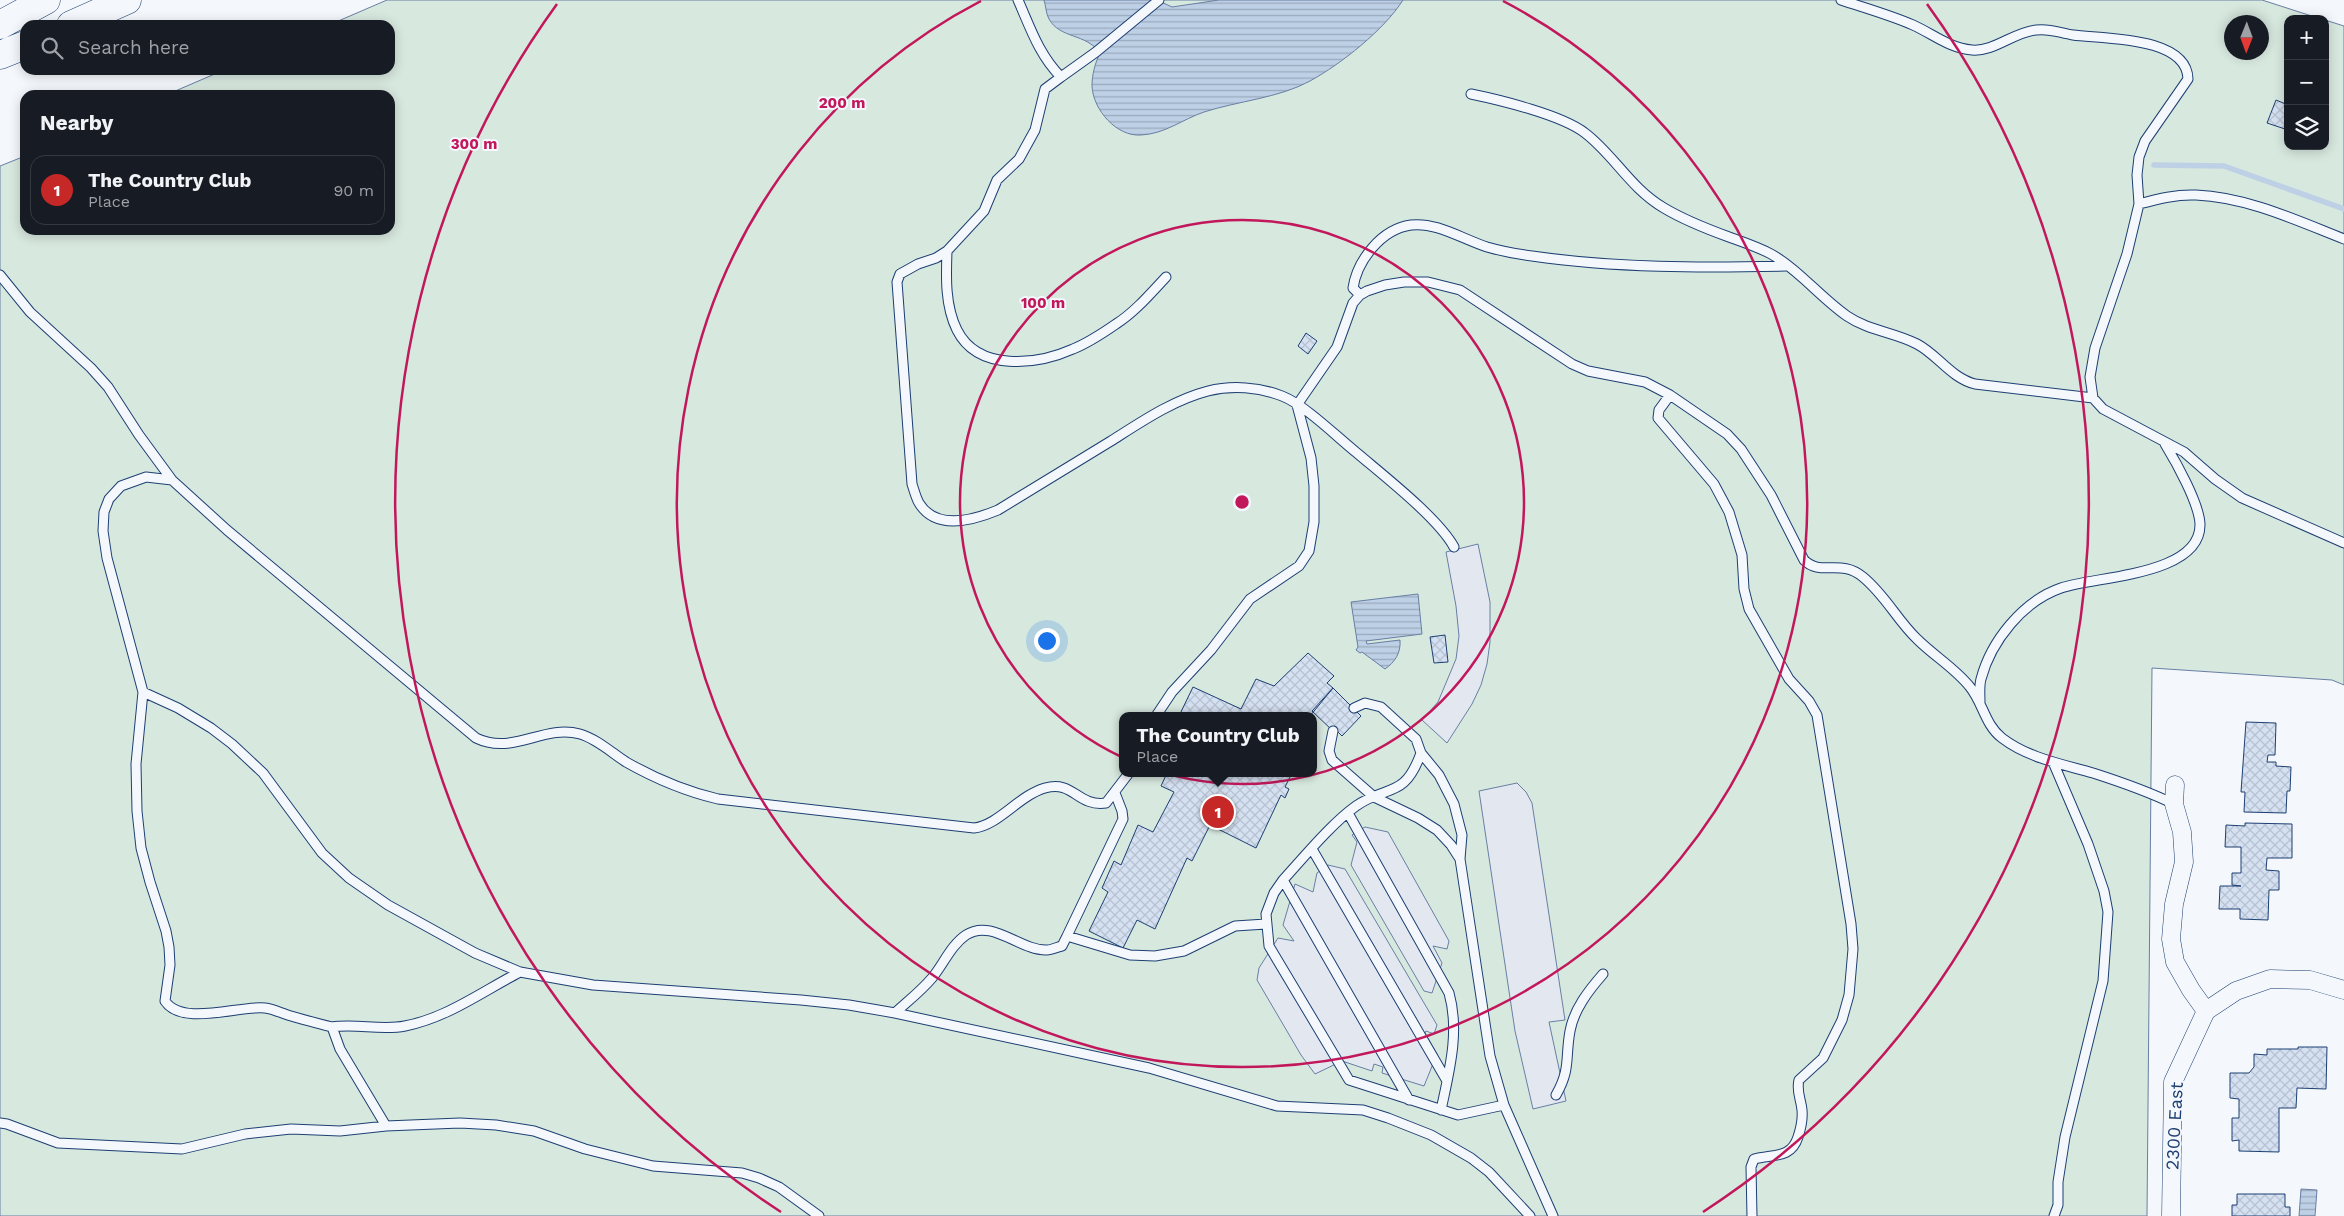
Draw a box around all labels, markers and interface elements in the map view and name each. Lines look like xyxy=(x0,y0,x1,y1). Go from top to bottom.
north arrow xyxy=(2224,15,2269,60)
map controls xyxy=(2284,15,2329,150)
button: + xyxy=(2284,15,2329,60)
search box xyxy=(20,20,395,75)
icon: search xyxy=(38,34,66,62)
text: Search here xyxy=(78,36,189,59)
button: − xyxy=(2284,60,2329,105)
text: 200 m xyxy=(819,94,865,112)
button: layers xyxy=(2284,105,2329,150)
text: Nearby xyxy=(40,110,113,135)
text: 300 m xyxy=(451,135,497,153)
text: The Country Club xyxy=(88,169,251,192)
text: 1 xyxy=(54,181,60,200)
text: 90 m xyxy=(333,181,374,200)
text: Place xyxy=(88,192,130,211)
text: 100 m xyxy=(1021,294,1065,312)
centre of rings xyxy=(1233,493,1251,511)
your location xyxy=(1034,628,1060,654)
popup xyxy=(1119,712,1317,777)
text: The Country Club xyxy=(1136,724,1300,747)
text: Place xyxy=(1136,747,1178,766)
pin: 1 xyxy=(1202,793,1234,831)
street label: 2300 East xyxy=(2161,1081,2187,1171)

